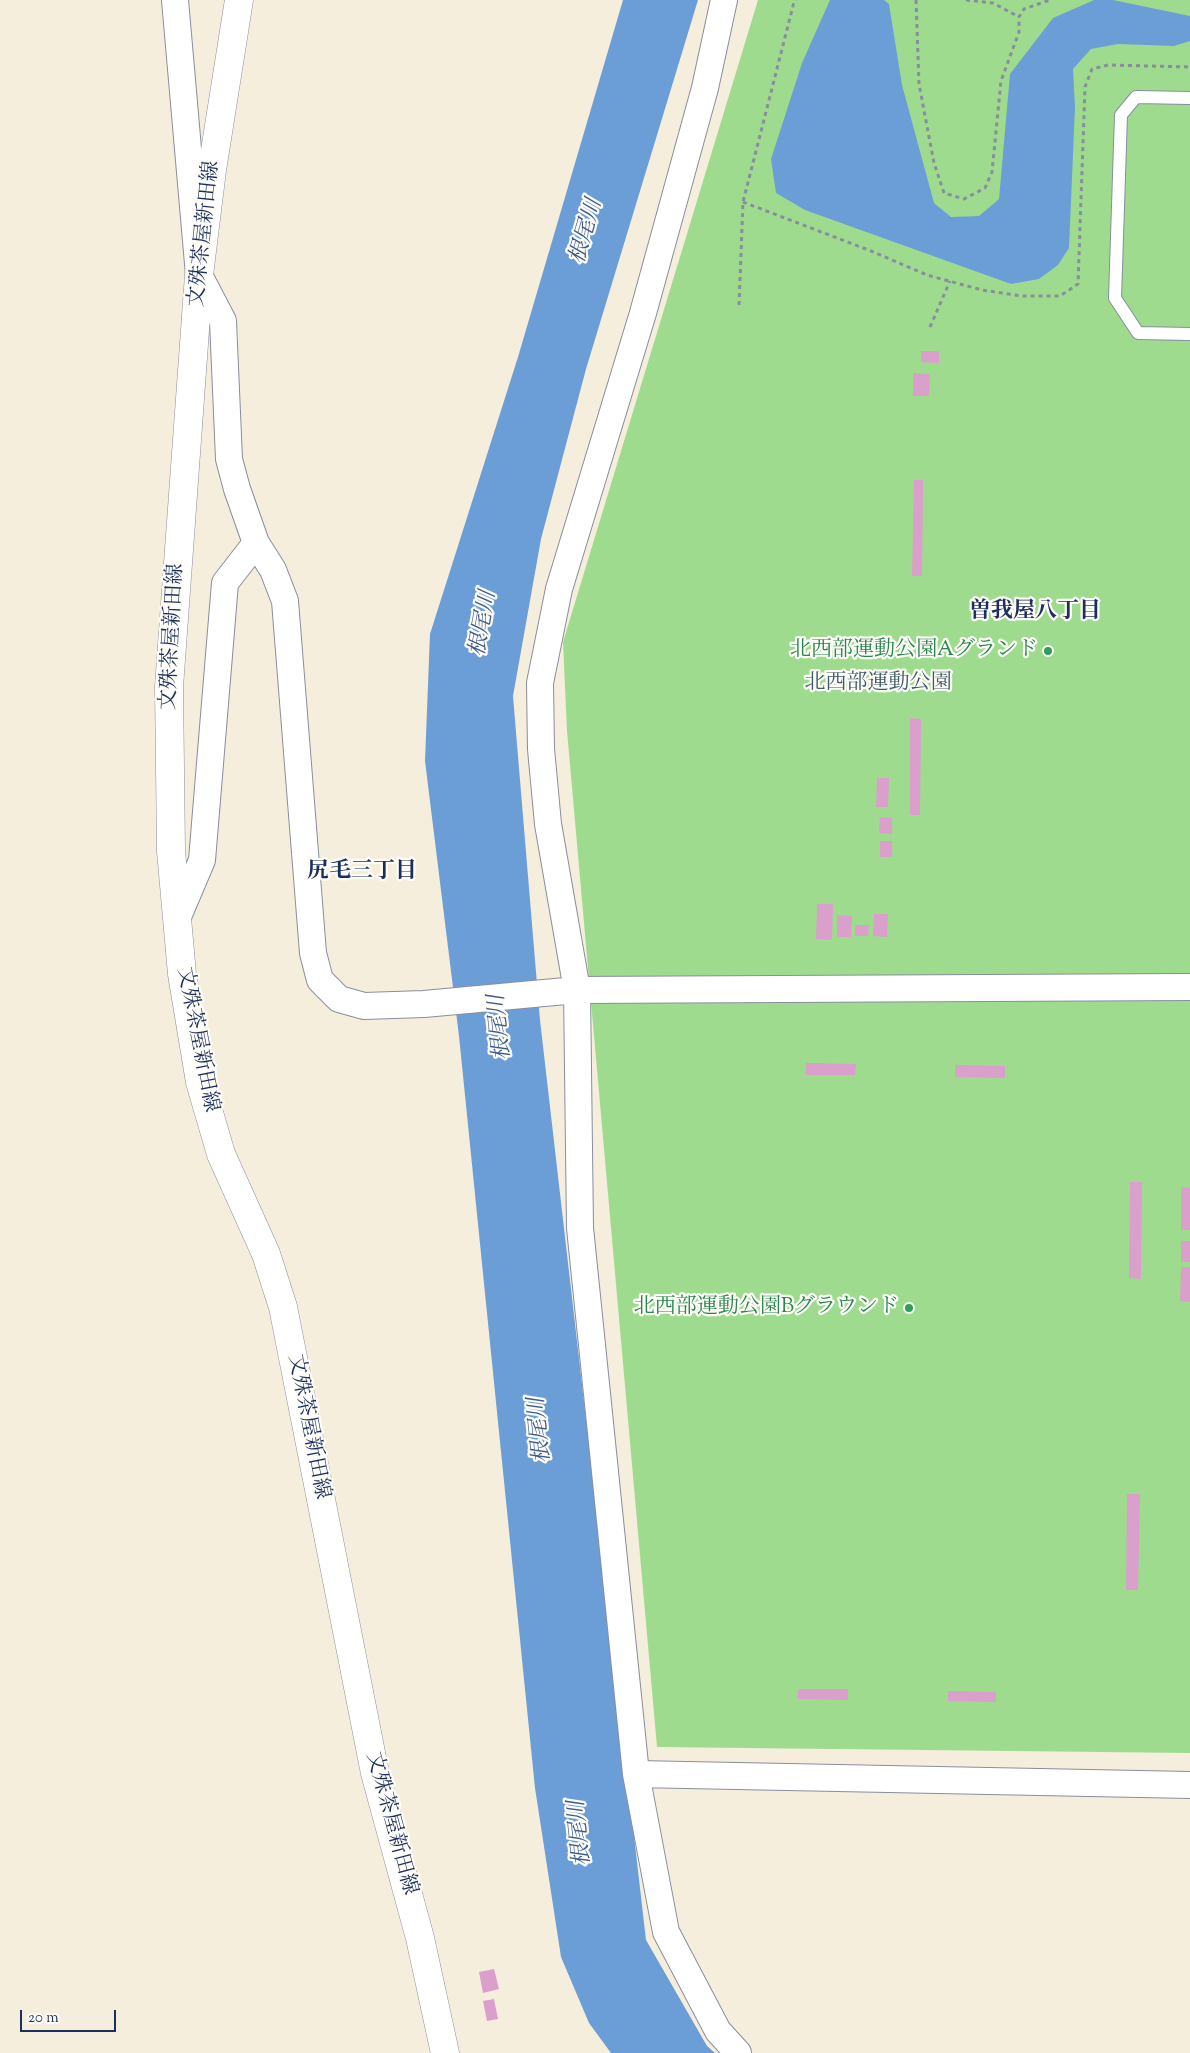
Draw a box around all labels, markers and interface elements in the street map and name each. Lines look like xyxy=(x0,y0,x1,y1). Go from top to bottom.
street label: 文殊茶屋新田線 xyxy=(186,160,226,308)
water label: 根尾川 xyxy=(566,197,610,267)
street label: 文殊茶屋新田線 xyxy=(158,563,190,711)
water label: 根尾川 xyxy=(466,589,504,659)
district label: 曽我屋八丁目 xyxy=(969,600,1101,626)
place label: 北西部運動公園Aグランド xyxy=(790,638,1038,664)
marker: 北西部運動公園Aグランド xyxy=(1042,645,1054,657)
park label: 北西部運動公園 xyxy=(805,671,951,697)
district label: 尻毛三丁目 xyxy=(307,860,417,886)
street label: 文殊茶屋新田線 xyxy=(170,965,222,1115)
water label: 根尾川 xyxy=(485,993,519,1061)
place label: 北西部運動公園Bグラウンド xyxy=(634,1295,899,1321)
marker: 北西部運動公園Bグラウンド xyxy=(903,1302,915,1314)
street label: 文殊茶屋新田線 xyxy=(281,1352,333,1502)
water label: 根尾川 xyxy=(525,1396,559,1464)
street label: 文殊茶屋新田線 xyxy=(359,1750,421,1898)
water label: 根尾川 xyxy=(565,1799,599,1867)
scale bar xyxy=(22,2000,119,2032)
text: 20 m xyxy=(28,2008,59,2029)

